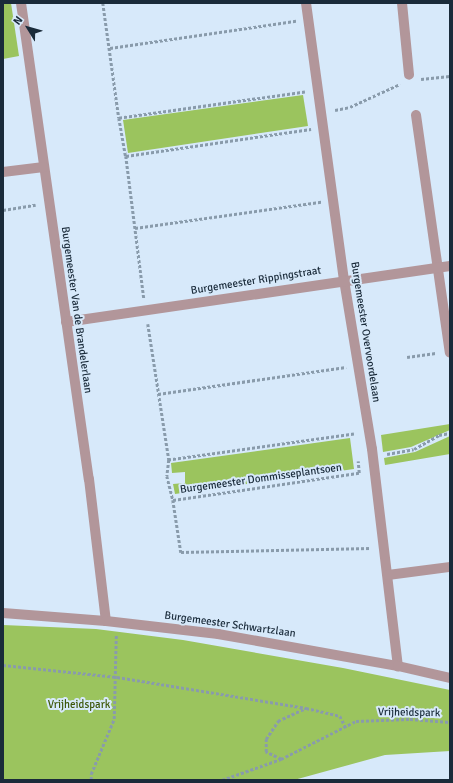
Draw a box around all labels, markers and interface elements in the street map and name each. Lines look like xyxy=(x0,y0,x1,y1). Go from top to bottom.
north arrow xyxy=(8,8,48,48)
text: N xyxy=(11,14,26,27)
street label: Burgemeester Van de Brandelerlaan xyxy=(58,226,94,394)
street label: Burgemeester Overvoordelaan xyxy=(347,261,383,403)
street label: Burgemeester Rippingstraat xyxy=(190,264,322,298)
street label: Burgemeester Dommisseplantsoen xyxy=(179,461,343,497)
street label: Burgemeester Schwartzlaan xyxy=(164,609,296,641)
park label: Vrijheidspark xyxy=(48,698,110,712)
street label: Vrijheidspark xyxy=(378,706,440,720)

